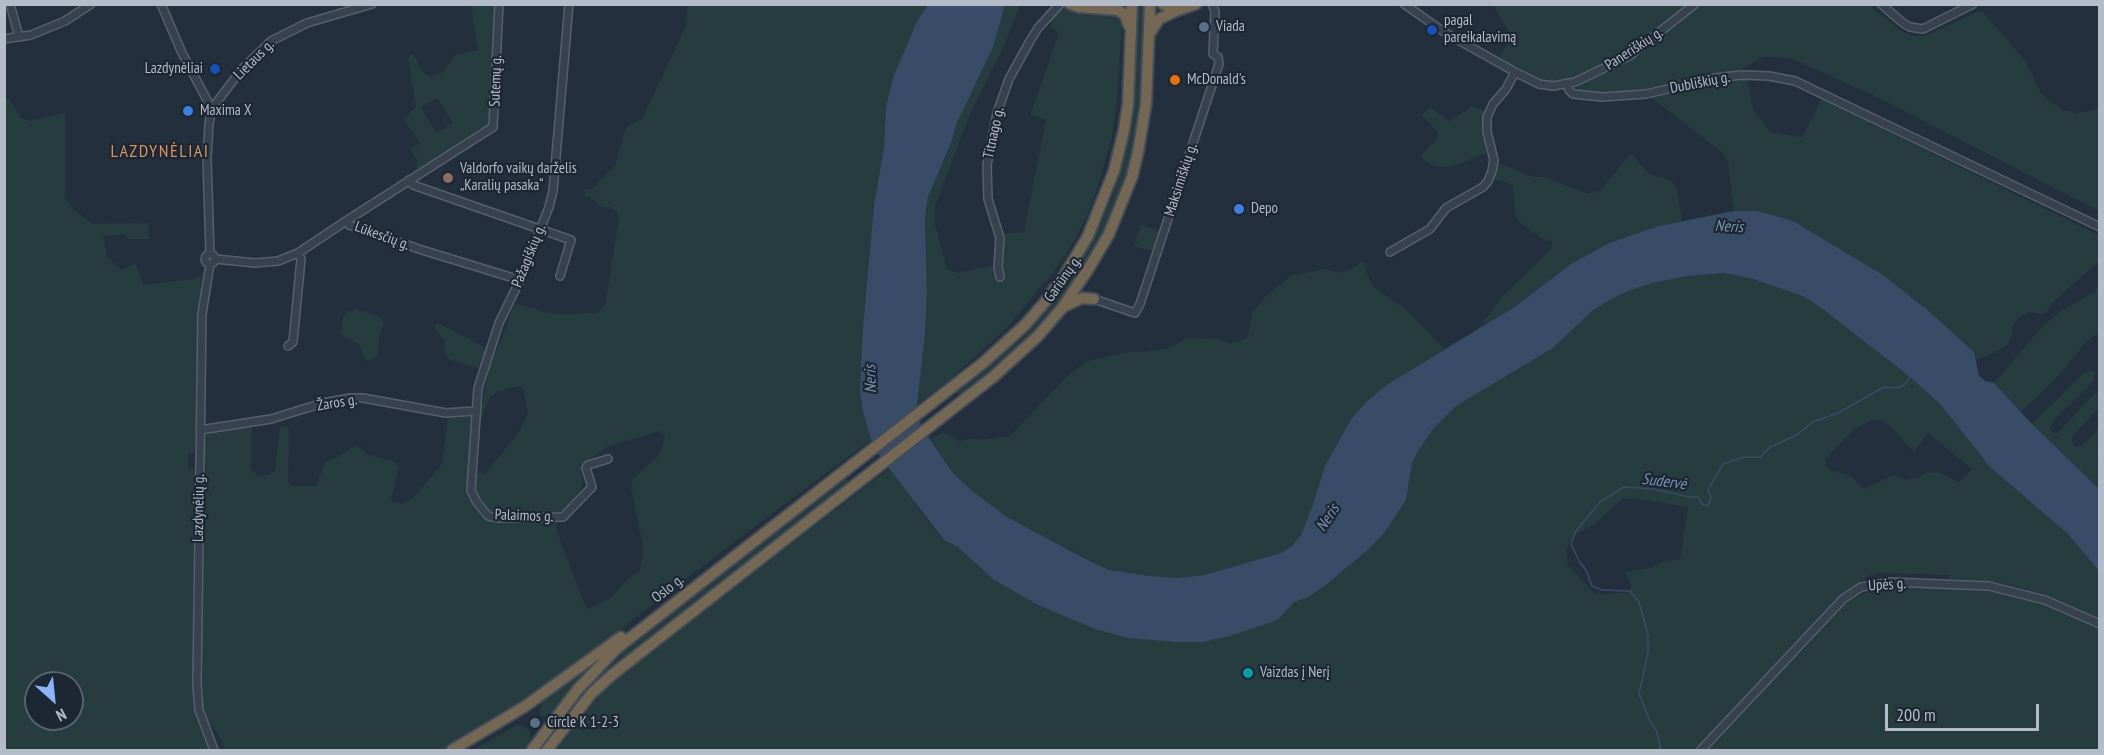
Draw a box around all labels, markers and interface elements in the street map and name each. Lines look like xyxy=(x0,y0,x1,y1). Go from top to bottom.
place label: pagal pareikalavimą xyxy=(1444,12,1516,47)
place label: Viada xyxy=(1216,18,1245,36)
marker: Viada xyxy=(1197,20,1211,34)
marker: pagal pareikalavimą xyxy=(1425,23,1439,37)
street label: Paneriškių g. xyxy=(1602,24,1666,74)
street label: Lietaus g. xyxy=(230,36,278,84)
street label: Sutemų g. xyxy=(486,55,506,107)
place label: Lazdynėliai xyxy=(145,60,203,78)
marker: Lazdynėliai xyxy=(208,62,222,76)
street label: Dubliškių g. xyxy=(1669,68,1731,98)
place label: McDonald's xyxy=(1187,71,1246,89)
marker: McDonald's xyxy=(1168,73,1182,87)
place label: Maxima X xyxy=(200,102,251,120)
marker: Maxima X xyxy=(181,104,195,118)
street label: Titnago g. xyxy=(980,106,1008,160)
district label: LAZDYNĖLIAI xyxy=(110,141,210,163)
street label: Maksimiškių g. xyxy=(1161,141,1201,219)
place label: Valdorfo vaikų darželis „Karalių pasaka“ xyxy=(460,160,577,195)
marker: Valdorfo vaikų darželis „Karalių pasaka“ xyxy=(441,171,455,185)
place label: Depo xyxy=(1251,200,1278,218)
marker: Depo xyxy=(1232,202,1246,216)
water label: Neris xyxy=(1714,217,1744,237)
street label: Lūkesčių g. xyxy=(352,218,412,254)
street label: Pažagiškių g. xyxy=(508,222,550,290)
street label: Gariūnų g. xyxy=(1041,252,1085,306)
water label: Neris xyxy=(861,364,881,394)
street label: Žaros g. xyxy=(316,391,358,415)
water label: Sudervė xyxy=(1641,470,1687,494)
street label: Lazdynėlių g. xyxy=(189,474,209,542)
water label: Neris xyxy=(1312,501,1344,535)
street label: Palaimos g. xyxy=(494,506,554,526)
street label: Oslo g. xyxy=(648,571,688,607)
street label: Upės g. xyxy=(1867,575,1907,595)
place label: Vaizdas į Nerį xyxy=(1260,664,1330,682)
marker: Vaizdas į Nerį xyxy=(1241,666,1255,680)
north arrow xyxy=(24,671,84,731)
scale bar xyxy=(1888,692,2042,730)
text: 200 m xyxy=(1896,703,1936,726)
text: N xyxy=(53,704,70,726)
place label: Circle K 1-2-3 xyxy=(547,714,619,732)
marker: Circle K 1-2-3 xyxy=(528,716,542,730)

